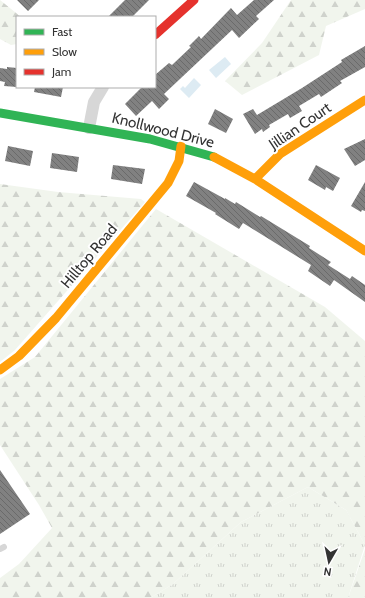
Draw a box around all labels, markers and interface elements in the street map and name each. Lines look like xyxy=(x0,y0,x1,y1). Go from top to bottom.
legend xyxy=(16,16,156,88)
text: Fast xyxy=(52,24,72,39)
text: Slow xyxy=(52,44,77,59)
text: Jam xyxy=(51,64,71,79)
street label: Jillian Court xyxy=(265,99,334,154)
street label: Knollwood Drive xyxy=(110,109,216,151)
street label: Hilltop Road xyxy=(57,220,121,292)
north arrow xyxy=(309,542,349,582)
text: N xyxy=(322,564,332,579)

